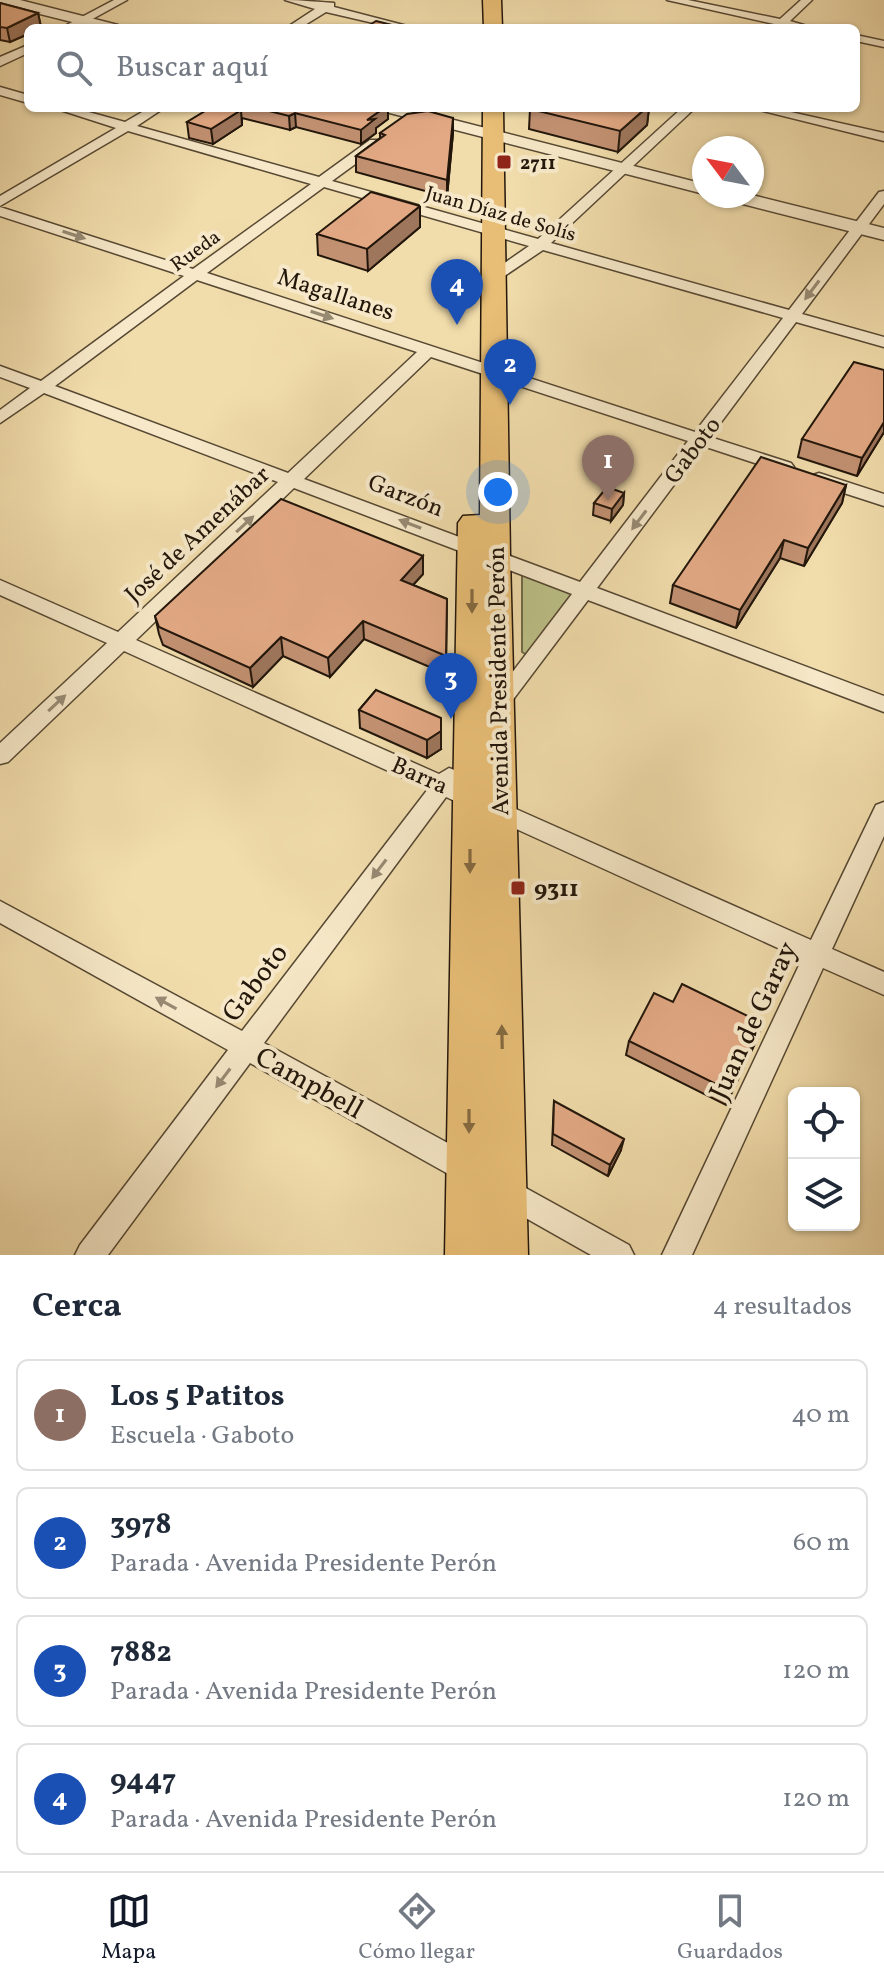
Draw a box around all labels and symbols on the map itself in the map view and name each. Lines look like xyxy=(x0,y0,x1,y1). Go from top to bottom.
north arrow xyxy=(692,136,764,208)
place label: 2711 xyxy=(520,150,556,178)
marker: 2711 xyxy=(495,153,513,171)
street label: Juan Díaz de Solís xyxy=(422,180,579,250)
street label: Rueda xyxy=(165,224,227,279)
one-way arrow xyxy=(63,230,87,242)
pin: 4 xyxy=(431,259,483,325)
street label: Magallanes xyxy=(273,261,398,331)
one-way arrow xyxy=(805,280,821,300)
one-way arrow xyxy=(310,309,334,322)
pin: 2 xyxy=(484,339,536,405)
street label: Gaboto xyxy=(657,410,730,492)
pin: 1 xyxy=(582,435,634,501)
street label: José de Amenábar xyxy=(118,459,279,612)
street label: Garzón xyxy=(362,467,448,527)
your location xyxy=(478,472,518,512)
one-way arrow xyxy=(631,510,647,530)
one-way arrow xyxy=(236,515,255,533)
one-way arrow xyxy=(398,517,422,530)
street label: Avenida Presidente Perón xyxy=(481,546,519,816)
one-way arrow xyxy=(466,589,479,614)
pin: 3 xyxy=(425,653,477,719)
one-way arrow xyxy=(47,694,66,712)
street label: Barra xyxy=(385,749,453,804)
one-way arrow xyxy=(464,849,476,874)
one-way arrow xyxy=(371,859,387,880)
place label: 9311 xyxy=(534,873,579,907)
marker: 9311 xyxy=(509,879,527,897)
street label: Gaboto xyxy=(214,936,298,1031)
street label: Juan de Garay xyxy=(701,936,808,1106)
one-way arrow xyxy=(155,996,177,1010)
one-way arrow xyxy=(496,1024,509,1049)
street label: Campbell xyxy=(248,1039,370,1130)
one-way arrow xyxy=(215,1067,231,1088)
one-way arrow xyxy=(463,1109,475,1134)

